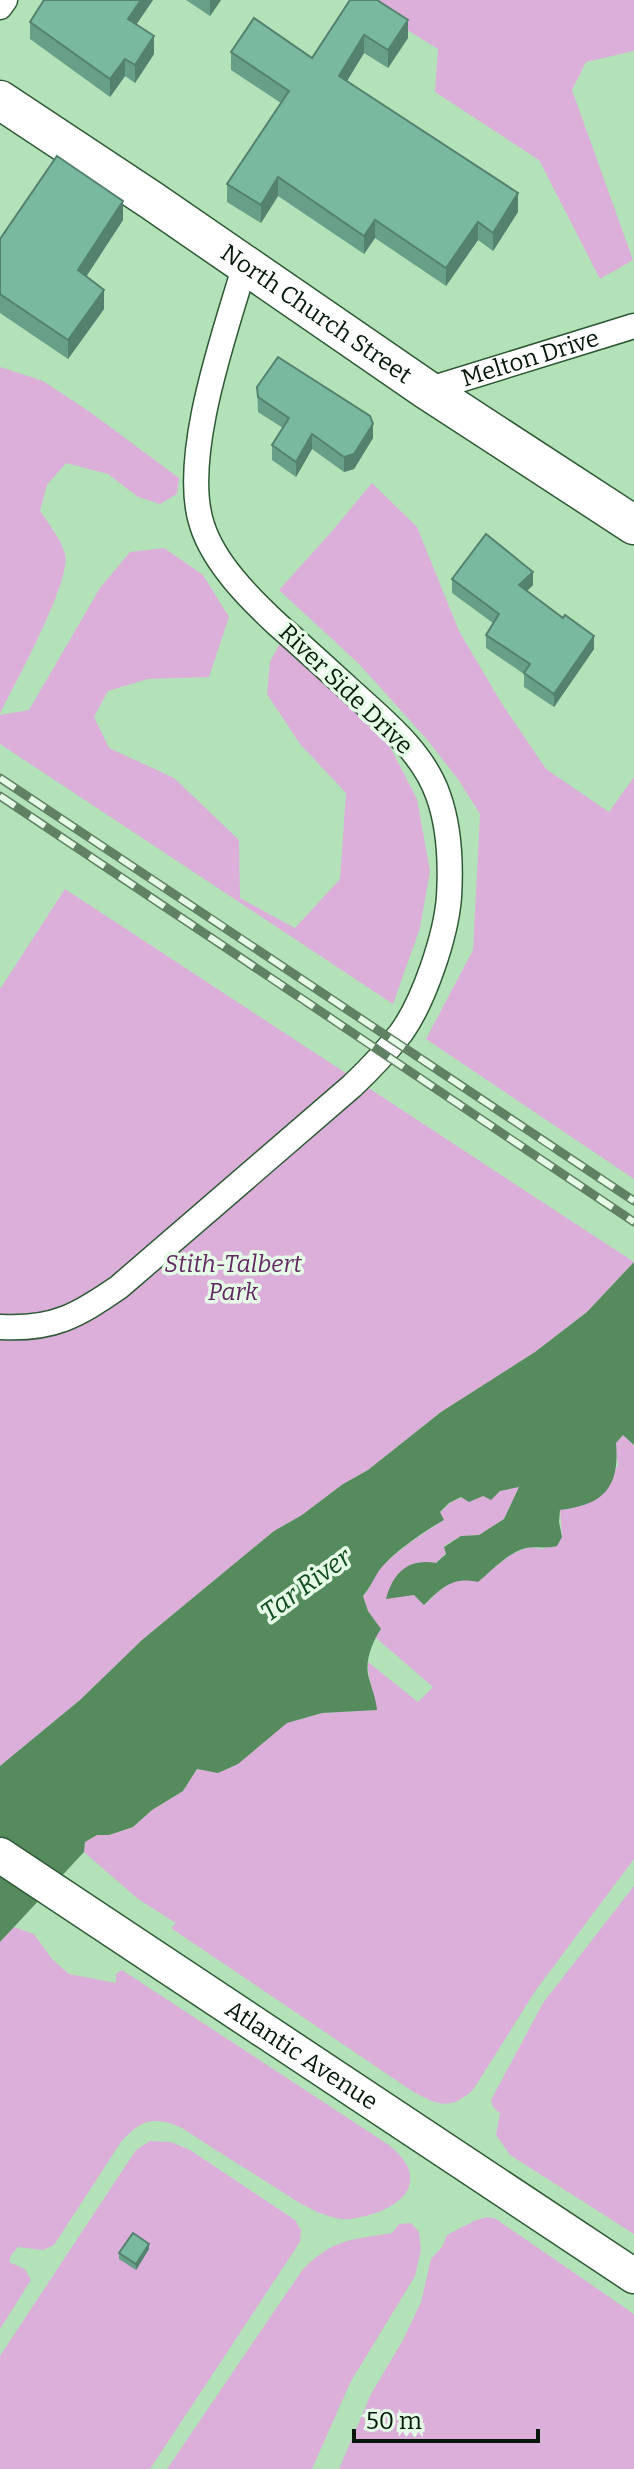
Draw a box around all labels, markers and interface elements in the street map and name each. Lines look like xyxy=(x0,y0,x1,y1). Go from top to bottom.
street label: North Church Street xyxy=(216,238,417,390)
street label: Melton Drive xyxy=(458,324,602,393)
street label: River Side Drive xyxy=(273,618,419,760)
park label: Stith-Talbert Park xyxy=(164,1250,302,1306)
water label: Tar River xyxy=(255,1541,358,1628)
street label: Atlantic Avenue xyxy=(220,1995,383,2116)
scale bar xyxy=(354,2393,538,2443)
text: 50 m xyxy=(366,2407,422,2435)

